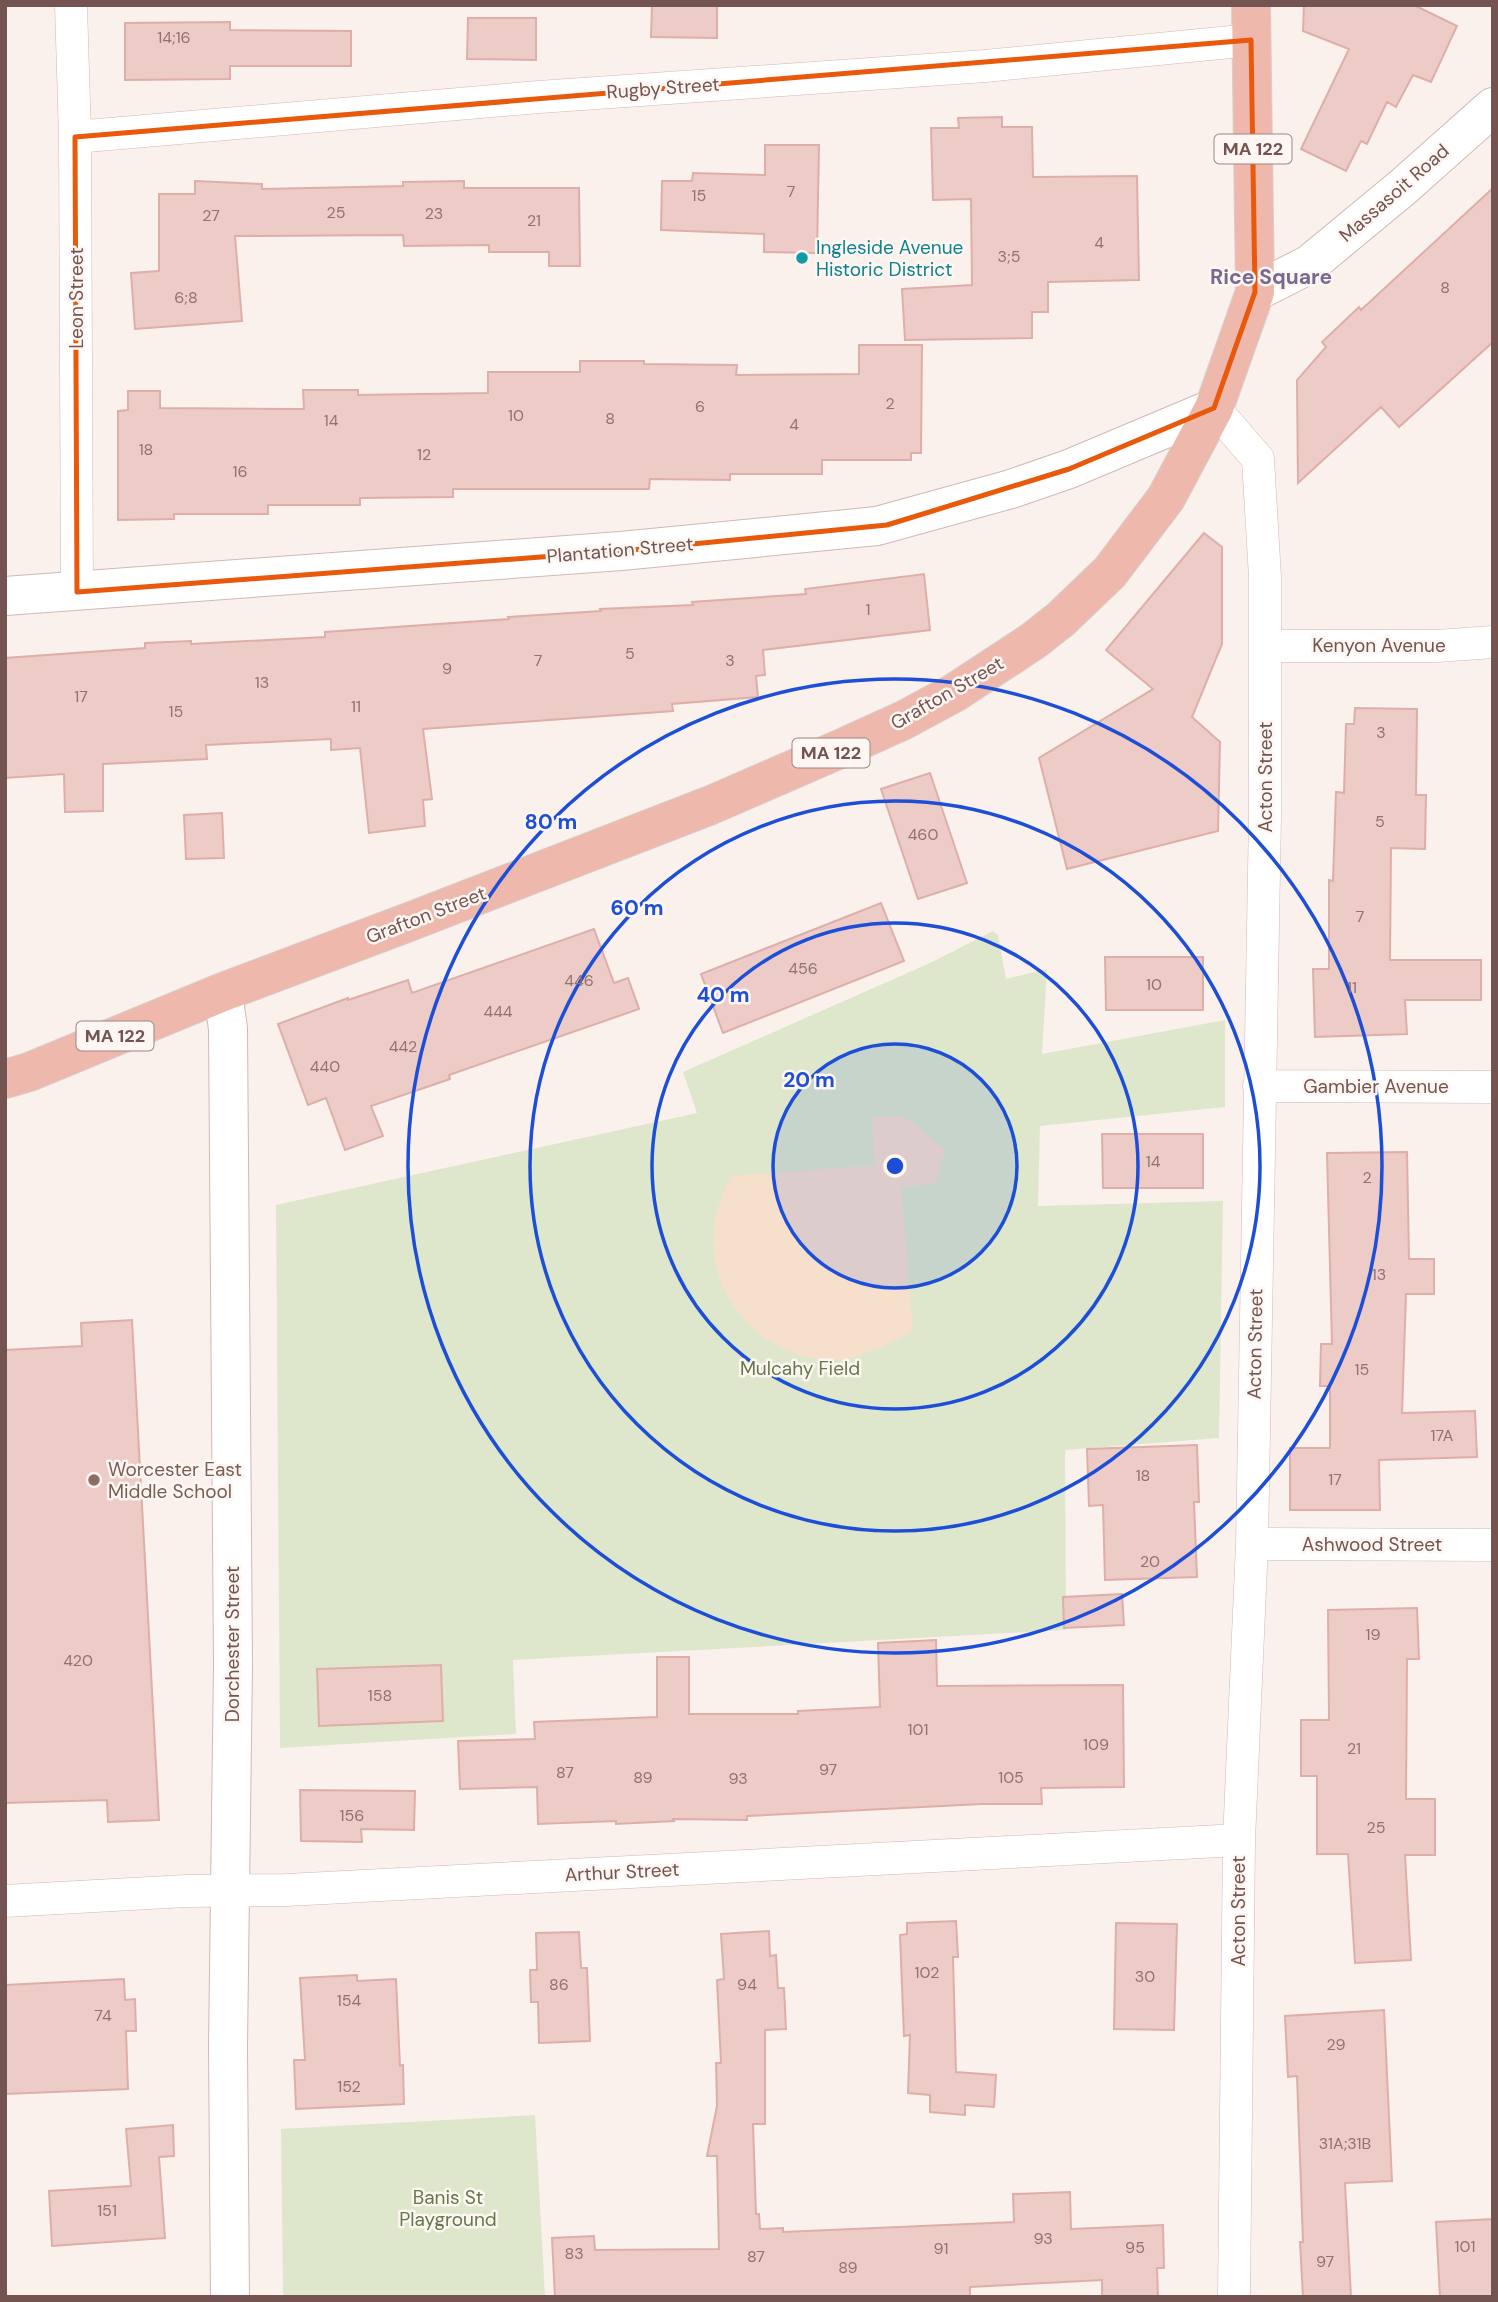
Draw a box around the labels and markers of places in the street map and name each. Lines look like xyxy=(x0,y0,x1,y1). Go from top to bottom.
place label: Ingleside Avenue Historic District xyxy=(816,235,963,282)
marker: Ingleside Avenue Historic District xyxy=(794,250,810,266)
centre of rings xyxy=(883,1154,907,1178)
place label: Worcester East Middle School xyxy=(108,1457,242,1504)
marker: Worcester East Middle School xyxy=(86,1472,102,1488)

